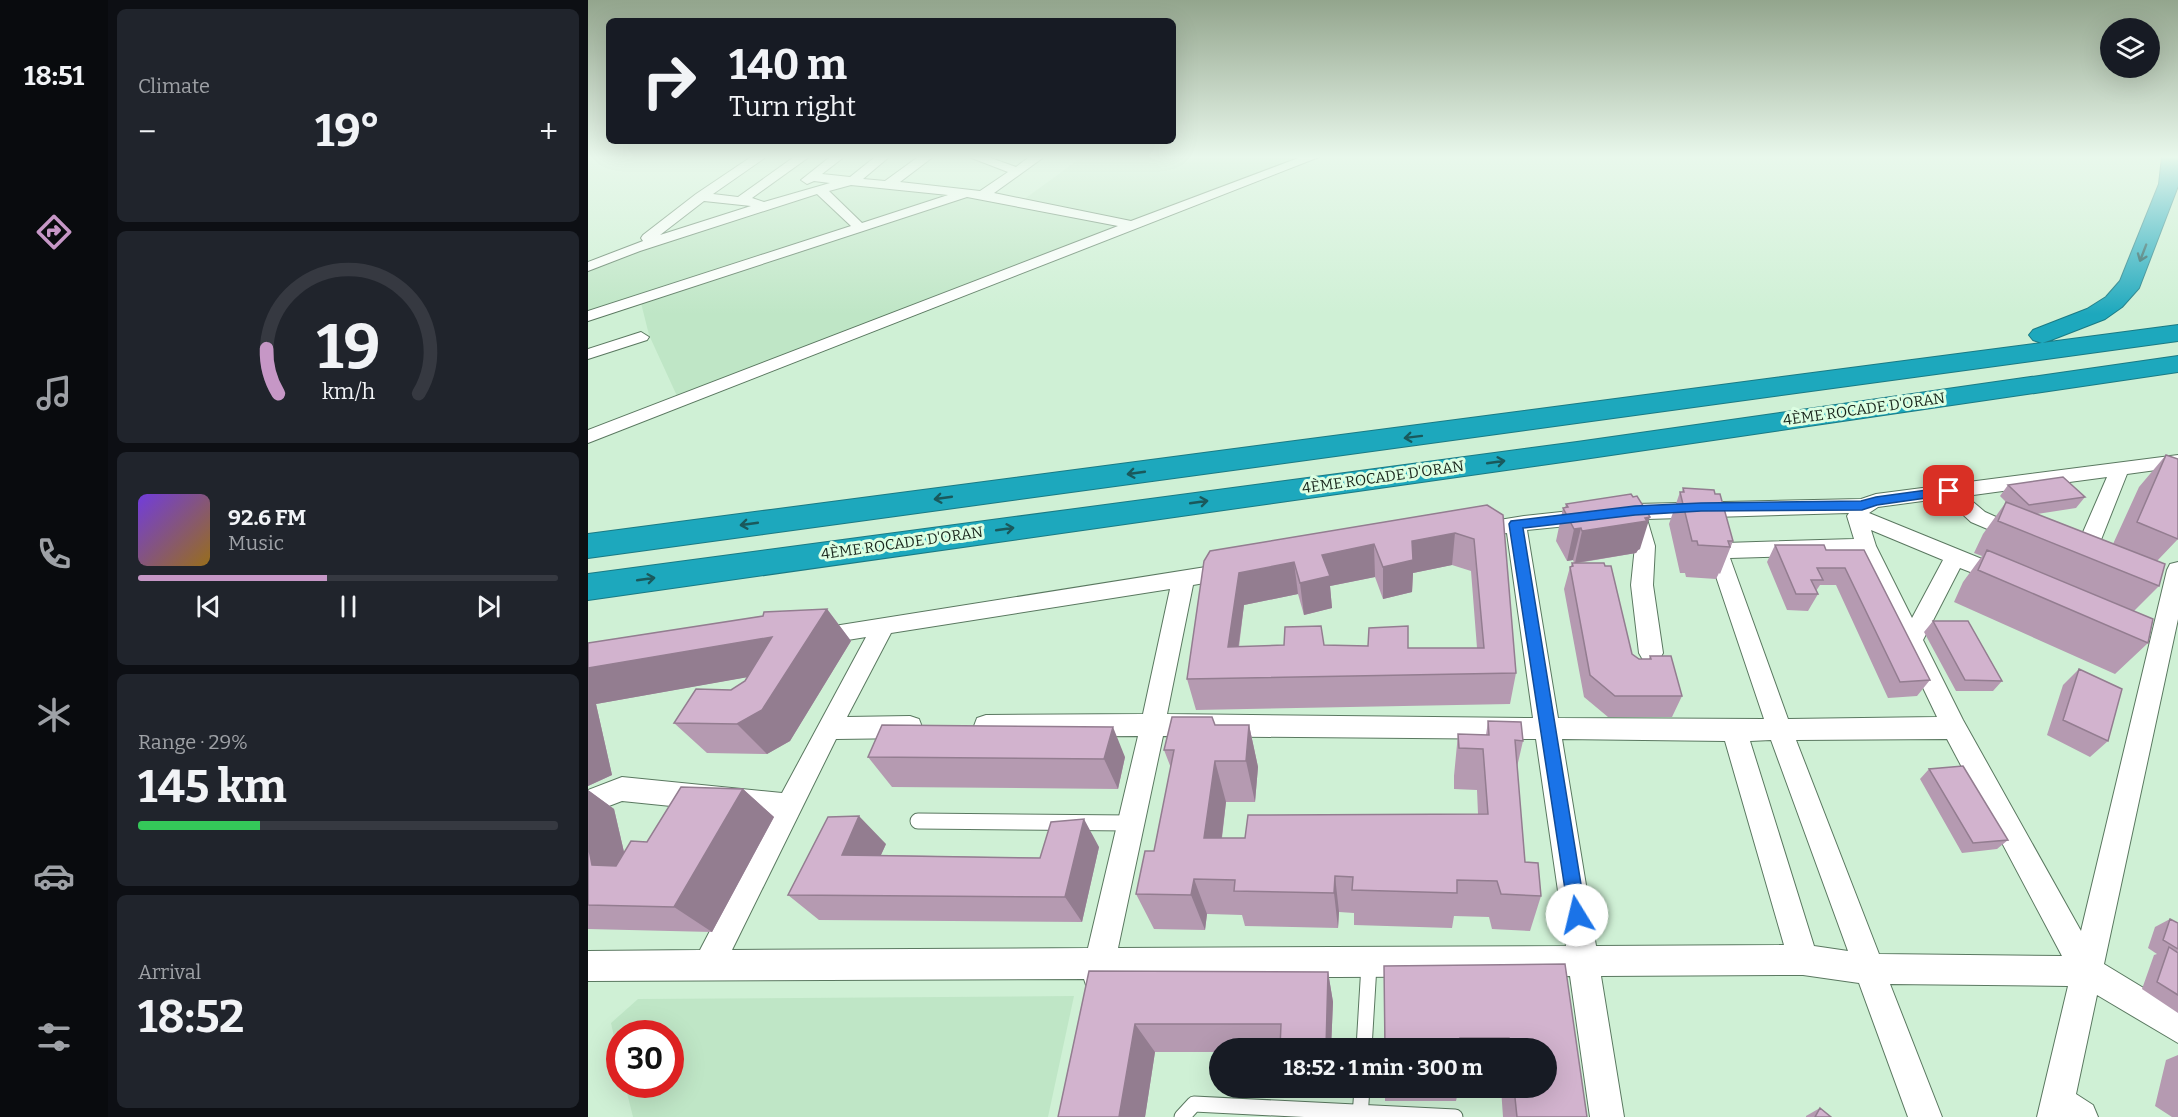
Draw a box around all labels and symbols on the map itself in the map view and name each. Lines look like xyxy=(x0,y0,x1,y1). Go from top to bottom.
one-way arrow xyxy=(2137,243,2148,262)
street label: 4ÈME ROCADE D'ORAN xyxy=(1782,389,1946,429)
one-way arrow xyxy=(1403,432,1423,443)
one-way arrow xyxy=(1485,456,1505,467)
street label: 4ÈME ROCADE D'ORAN xyxy=(1301,457,1465,497)
pin xyxy=(1923,465,1974,516)
one-way arrow xyxy=(1126,467,1146,478)
one-way arrow xyxy=(933,493,953,504)
one-way arrow xyxy=(1188,496,1208,507)
one-way arrow xyxy=(740,519,760,530)
street label: 4ÈME ROCADE D'ORAN xyxy=(820,523,984,563)
one-way arrow xyxy=(995,523,1015,534)
one-way arrow xyxy=(636,574,655,585)
position arrow xyxy=(1545,883,1609,947)
speed limit sign: 30 xyxy=(606,1020,684,1098)

